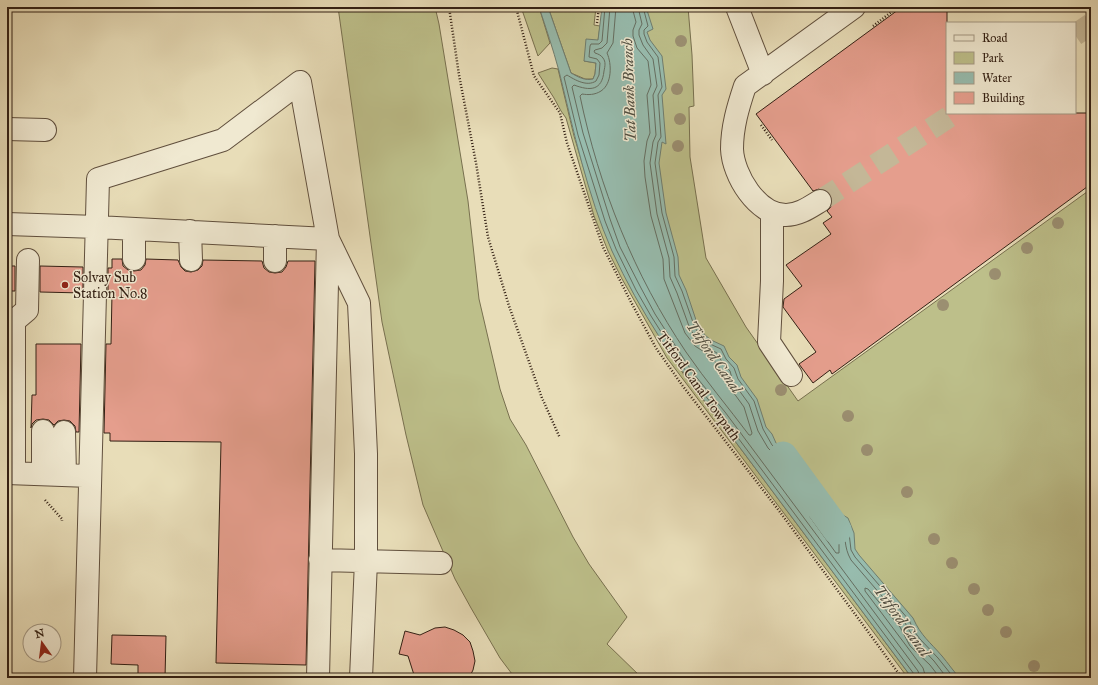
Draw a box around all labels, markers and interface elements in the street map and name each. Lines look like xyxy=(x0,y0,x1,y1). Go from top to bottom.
legend xyxy=(946,22,1076,114)
text: Road xyxy=(982,31,1008,45)
water label: Tat Bank Branch xyxy=(618,37,640,142)
text: Park xyxy=(982,51,1004,65)
text: Water xyxy=(982,71,1012,85)
text: Building xyxy=(982,91,1025,106)
place label: Solvay Sub Station No.8 xyxy=(73,269,148,302)
marker: Solvay Sub Station No.8 xyxy=(60,280,70,290)
water label: Titford Canal xyxy=(683,317,747,398)
street label: Titford Canal Towpath xyxy=(653,328,744,445)
water label: Titford Canal xyxy=(870,582,935,662)
north arrow xyxy=(22,623,62,663)
text: N xyxy=(34,626,46,641)

